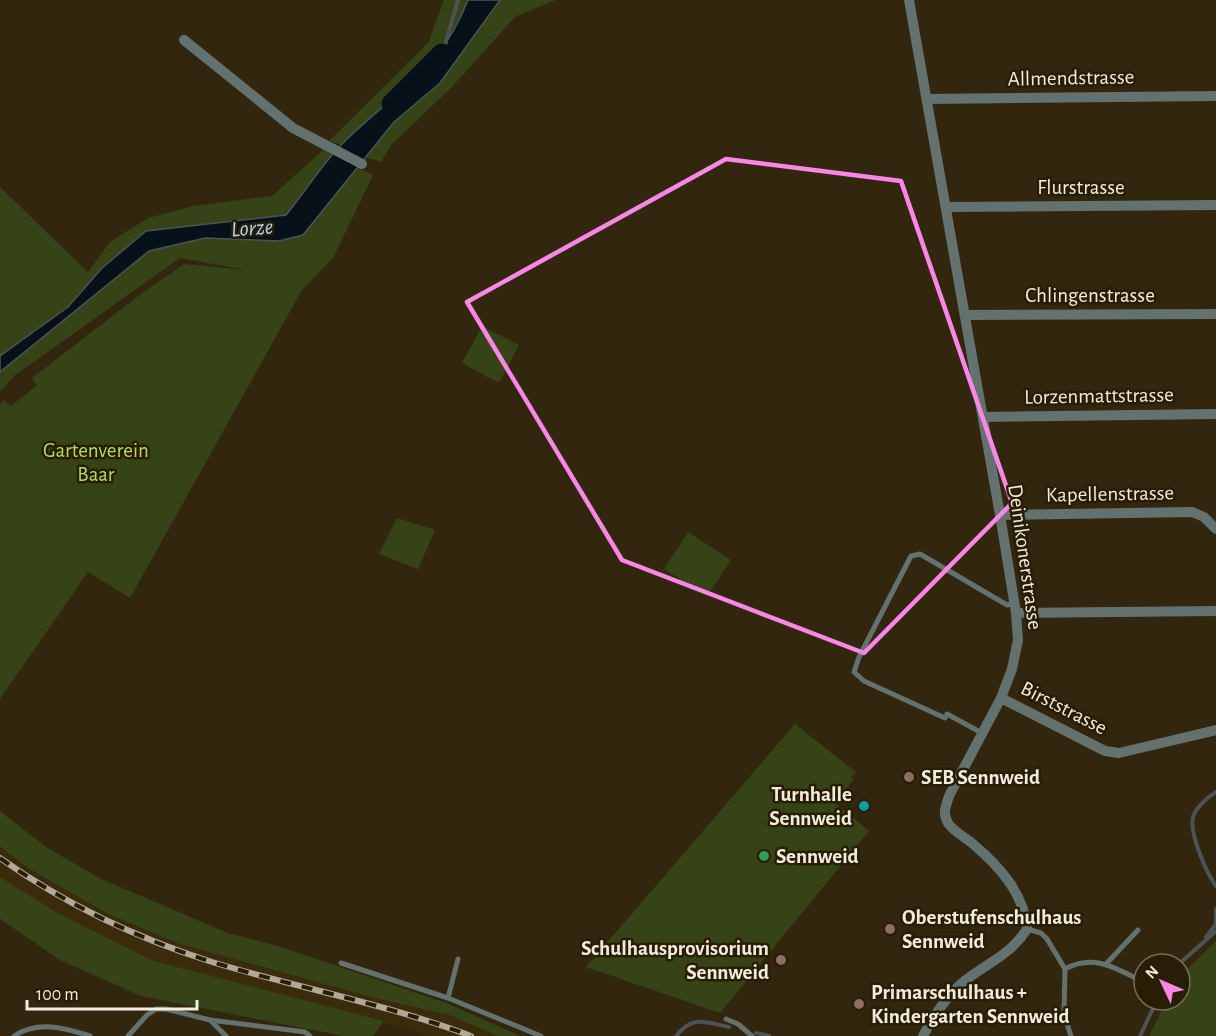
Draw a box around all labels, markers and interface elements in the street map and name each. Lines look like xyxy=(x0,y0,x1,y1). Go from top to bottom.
street label: Allmendstrasse xyxy=(1007,66,1135,90)
street label: Flurstrasse xyxy=(1037,177,1125,198)
water label: Lorze xyxy=(230,216,274,240)
street label: Chlingenstrasse xyxy=(1025,285,1155,306)
street label: Lorzenmattstrasse xyxy=(1024,384,1174,408)
park label: Gartenverein Baar xyxy=(43,440,149,485)
street label: Kapellenstrasse xyxy=(1046,482,1174,506)
street label: Deinikonerstrasse xyxy=(1004,483,1046,631)
street label: Birststrasse xyxy=(1018,677,1110,739)
place label: SEB Sennweid xyxy=(921,767,1040,788)
marker: SEB Sennweid xyxy=(902,770,916,784)
place label: Turnhalle Sennweid xyxy=(769,784,852,829)
marker: Turnhalle Sennweid xyxy=(857,799,871,813)
place label: Sennweid xyxy=(776,846,859,867)
marker: Sennweid xyxy=(757,849,771,863)
place label: Oberstufenschulhaus Sennweid xyxy=(902,907,1081,952)
marker: Oberstufenschulhaus Sennweid xyxy=(883,922,897,936)
place label: Schulhausprovisorium Sennweid xyxy=(581,938,769,983)
north arrow xyxy=(1132,952,1192,1012)
marker: Schulhausprovisorium Sennweid xyxy=(774,953,788,967)
text: N xyxy=(1142,963,1162,982)
scale bar xyxy=(27,973,196,1011)
place label: Primarschulhaus + Kindergarten Sennweid xyxy=(871,982,1069,1027)
text: 100 m xyxy=(36,986,79,1004)
marker: Primarschulhaus + Kindergarten Sennweid xyxy=(852,997,866,1011)

